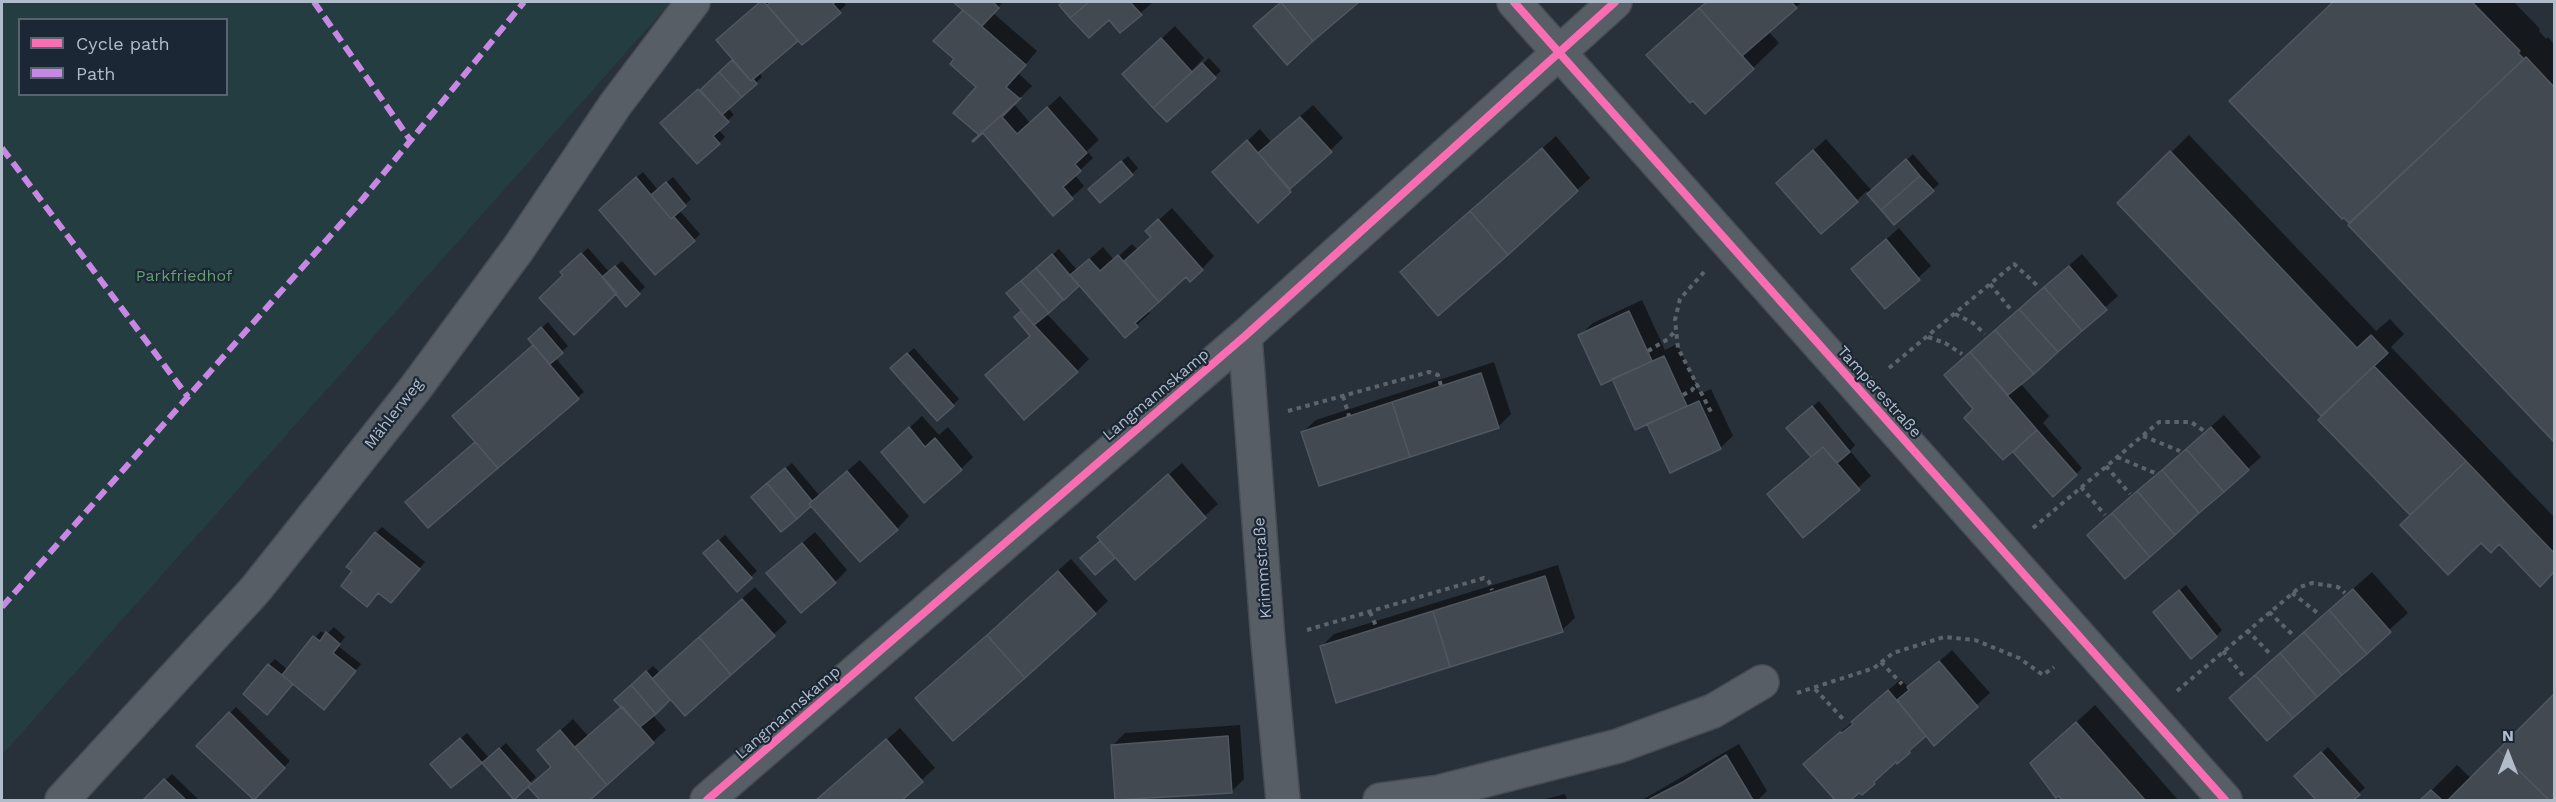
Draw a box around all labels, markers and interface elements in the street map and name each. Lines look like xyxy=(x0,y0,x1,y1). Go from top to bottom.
legend xyxy=(18,18,228,96)
text: Cycle path xyxy=(76,33,170,54)
text: Path xyxy=(76,63,116,84)
park label: Parkfriedhof xyxy=(136,266,232,286)
street label: Tamperestraße xyxy=(1833,342,1925,442)
street label: Langmannskamp xyxy=(1099,345,1213,445)
street label: Mählerweg xyxy=(361,375,427,453)
street label: Krimmstraße xyxy=(1250,517,1276,619)
street label: Langmannskamp xyxy=(732,662,844,764)
north arrow xyxy=(2478,724,2538,784)
text: N xyxy=(2502,726,2514,745)

